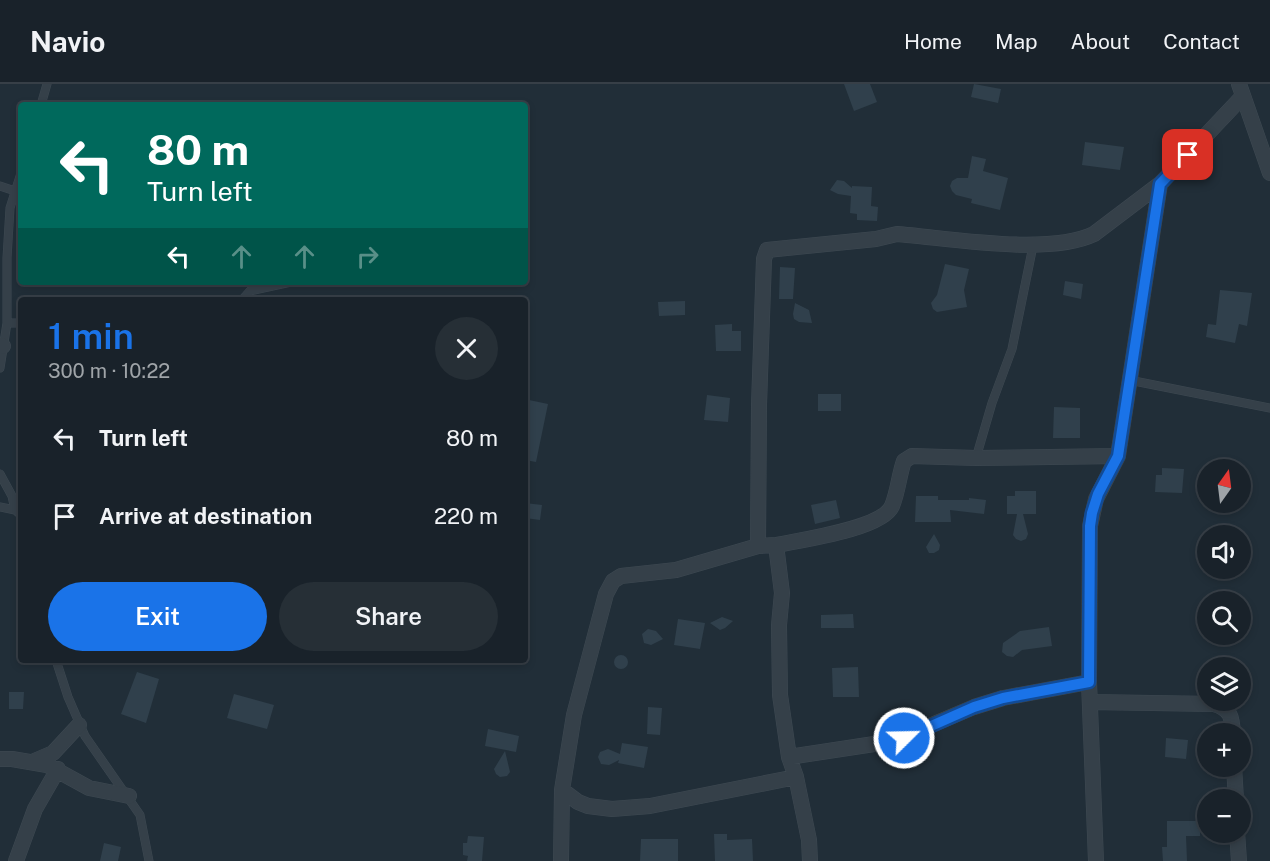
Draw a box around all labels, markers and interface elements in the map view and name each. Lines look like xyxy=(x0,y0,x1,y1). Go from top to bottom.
text: Navio xyxy=(30,25,105,58)
text: Home xyxy=(904,29,962,54)
text: Map xyxy=(995,29,1038,54)
text: About xyxy=(1071,29,1130,54)
text: Contact xyxy=(1163,29,1240,54)
text: 80 m xyxy=(147,125,249,174)
icon: left xyxy=(48,126,126,204)
pin xyxy=(1162,129,1213,180)
icon: arrive xyxy=(1171,138,1204,171)
text: Turn left xyxy=(147,175,253,207)
icon: left xyxy=(162,240,195,273)
icon: ahead xyxy=(225,240,258,273)
icon: ahead xyxy=(288,240,321,273)
icon: right xyxy=(351,240,384,273)
text: 1 min xyxy=(48,315,134,357)
button: close xyxy=(435,317,498,380)
text: 300 m · 10:22 xyxy=(48,359,170,383)
icon: left xyxy=(48,422,81,455)
text: Turn left xyxy=(99,425,188,451)
text: 80 m xyxy=(446,425,498,451)
north arrow xyxy=(1197,459,1251,513)
map controls xyxy=(1197,459,1251,843)
icon: arrive xyxy=(48,500,81,533)
text: Arrive at destination xyxy=(99,503,312,529)
text: 220 m xyxy=(434,503,498,529)
button: sound xyxy=(1197,525,1251,579)
button: Exit xyxy=(48,582,267,651)
button: Share xyxy=(279,582,498,651)
button: search xyxy=(1197,591,1251,645)
button: layers xyxy=(1197,657,1251,711)
position arrow xyxy=(872,706,936,770)
button: + xyxy=(1197,723,1251,777)
button: − xyxy=(1197,789,1251,843)

